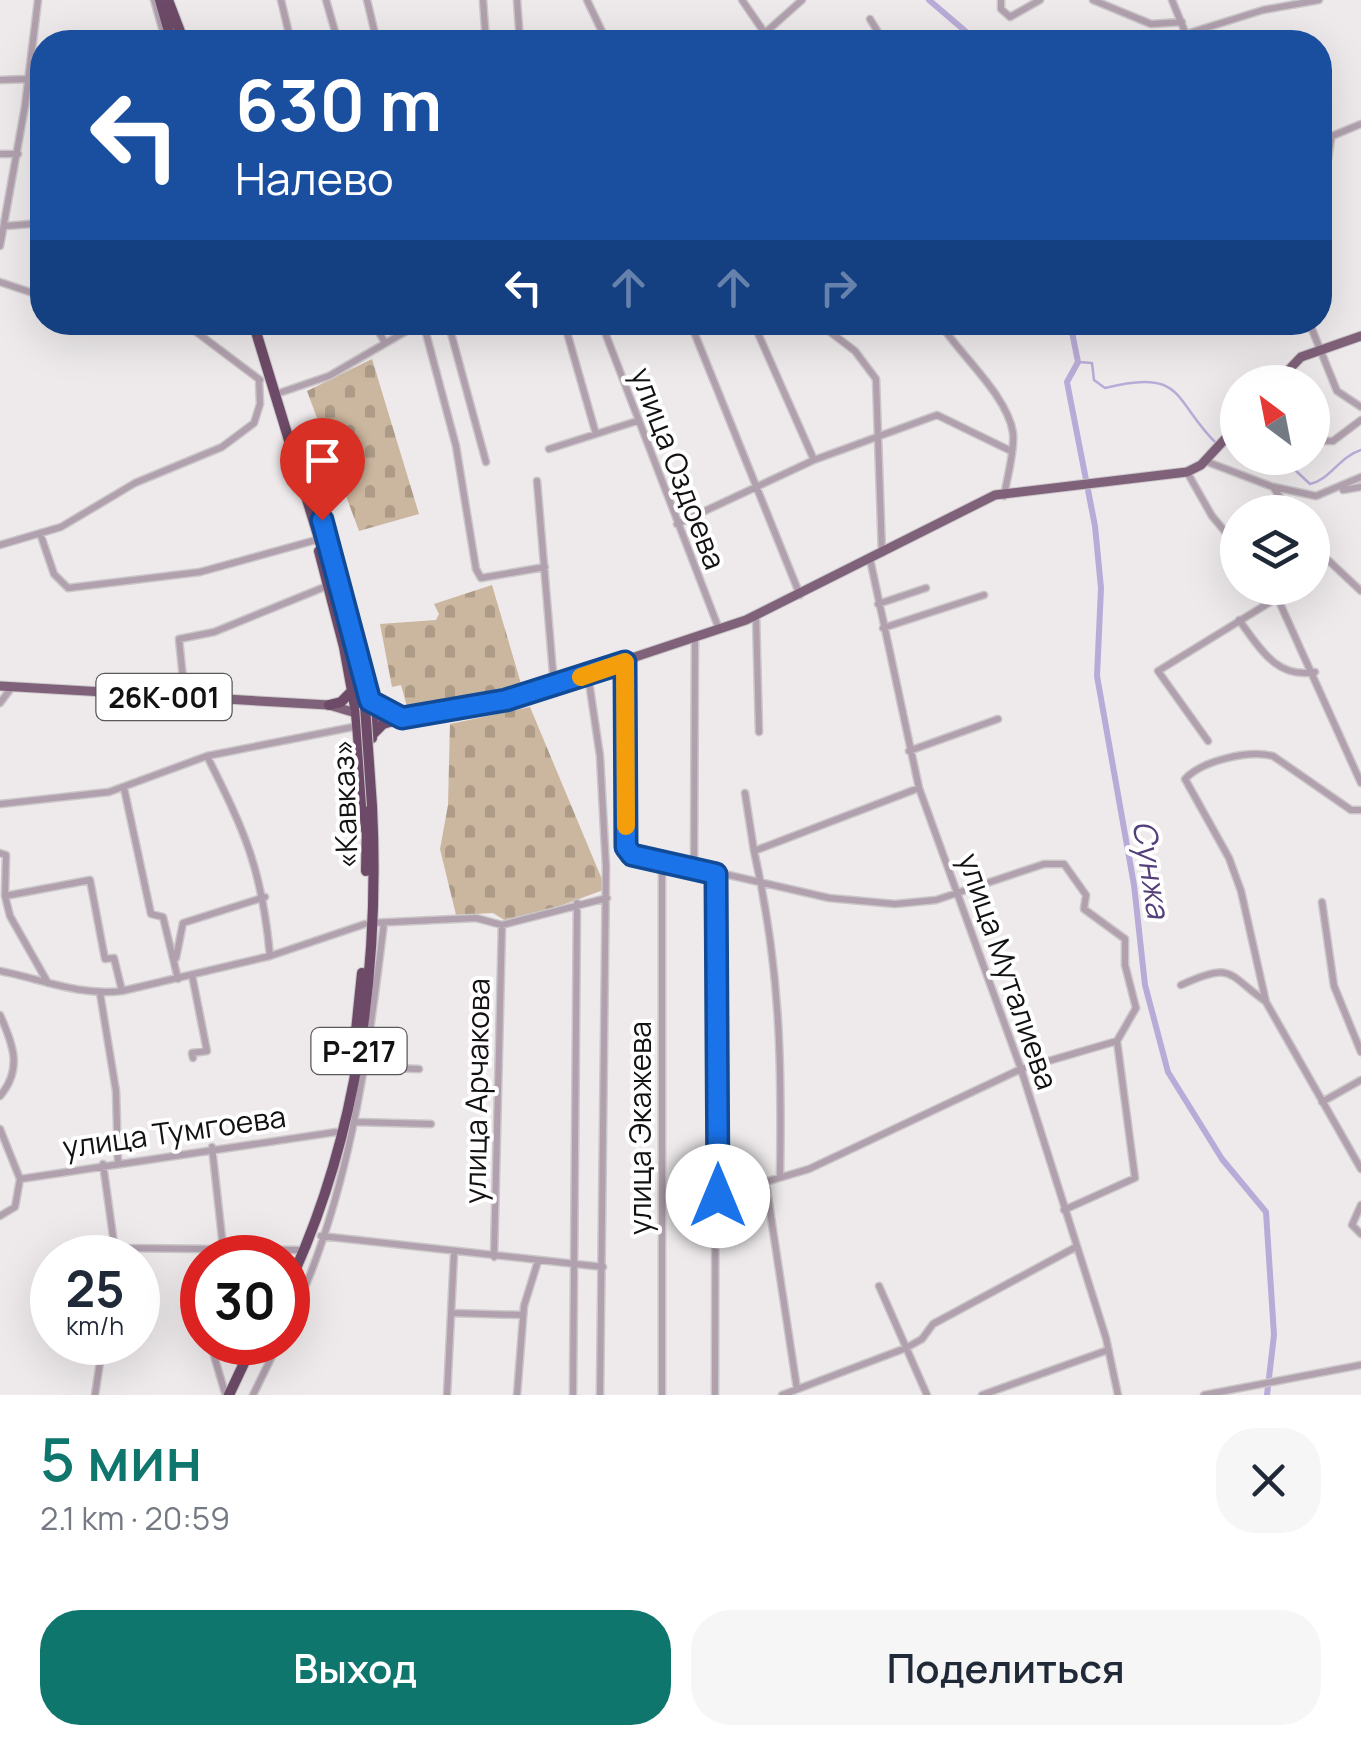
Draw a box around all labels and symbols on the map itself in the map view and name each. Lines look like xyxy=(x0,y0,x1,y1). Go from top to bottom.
street label: улица Оздоева xyxy=(622,361,736,575)
north arrow xyxy=(1220,365,1330,475)
pin xyxy=(280,418,365,521)
road number: 26К-001 xyxy=(96,674,232,720)
street label: «Кавказ» xyxy=(321,739,367,869)
water label: Сунжа xyxy=(1123,817,1182,923)
street label: улица Муталиева xyxy=(949,847,1069,1095)
street label: улица Арчакова xyxy=(454,978,498,1204)
street label: улица Экажева xyxy=(619,1021,660,1235)
road number: Р-217 xyxy=(312,1028,406,1074)
street label: улица Тумгоева xyxy=(60,1095,288,1167)
position arrow xyxy=(666,1144,770,1248)
speed limit sign: 30 xyxy=(180,1235,310,1365)

